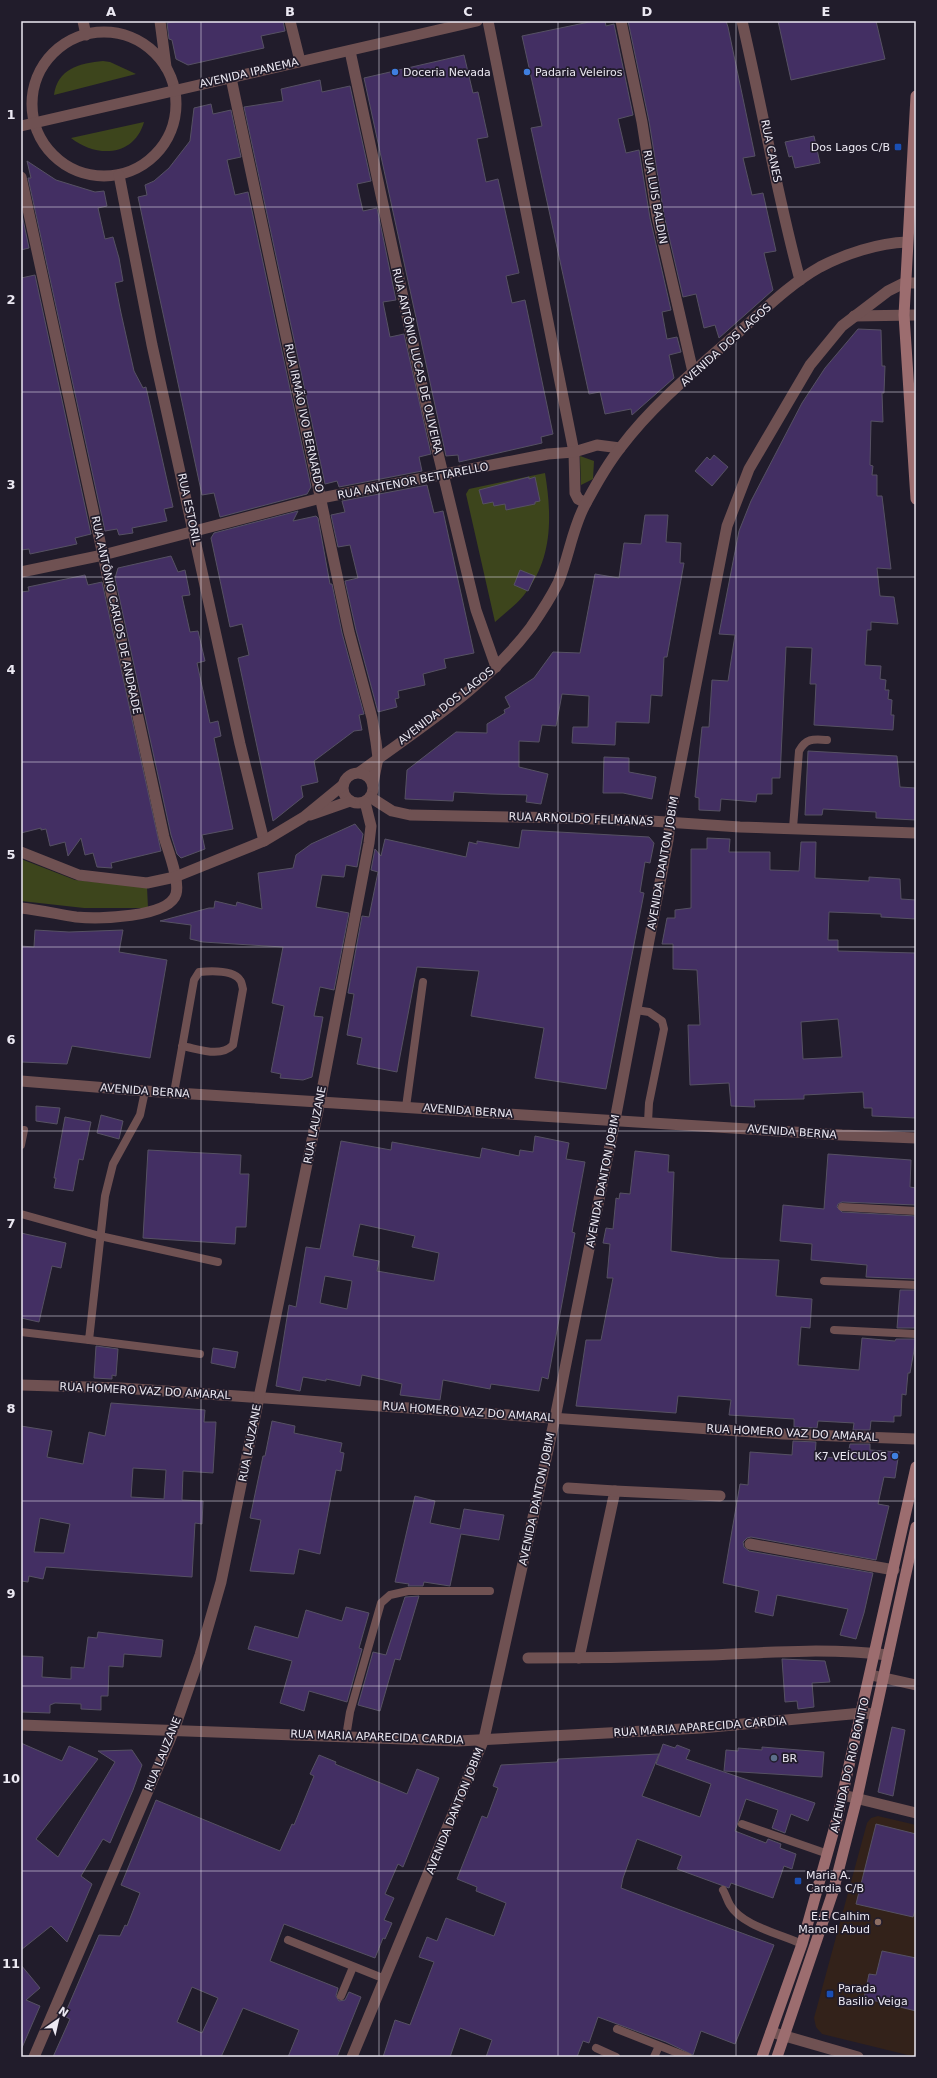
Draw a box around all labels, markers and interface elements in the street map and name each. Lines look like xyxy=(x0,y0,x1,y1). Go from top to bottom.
text: A xyxy=(106,4,116,19)
text: B xyxy=(285,4,295,19)
text: C xyxy=(463,4,473,19)
text: D xyxy=(642,4,653,19)
text: E xyxy=(822,4,830,19)
street label: AVENIDA IPANEMA xyxy=(198,55,300,91)
place label: Doceria Nevada xyxy=(403,66,491,79)
place label: Padaria Veleiros xyxy=(535,66,623,79)
marker: Doceria Nevada xyxy=(390,67,400,77)
marker: Padaria Veleiros xyxy=(522,67,532,77)
text: 1 xyxy=(6,107,16,122)
street label: RUA CANES xyxy=(758,118,784,184)
place label: Dos Lagos C/B xyxy=(811,141,890,154)
marker: Dos Lagos C/B xyxy=(893,142,903,152)
street label: RUA LUIS BALDIN xyxy=(640,149,670,245)
street label: RUA ANTÔNIO LUCAS DE OLIVEIRA xyxy=(389,267,445,456)
text: 2 xyxy=(6,292,16,307)
street label: AVENIDA DOS LAGOS xyxy=(678,301,774,389)
street label: RUA IRMÃO IVO BERNARDO xyxy=(282,342,326,494)
street label: RUA ANTENOR BETTARELLO xyxy=(336,460,490,502)
street label: RUA ESTORIL xyxy=(175,472,203,547)
text: 3 xyxy=(6,477,16,492)
street label: RUA ANTÔNIO CARLOS DE ANDRADE xyxy=(89,515,143,715)
text: 4 xyxy=(6,662,16,677)
street label: AVENIDA DOS LAGOS xyxy=(396,665,496,747)
street label: AVENIDA DANTON JOBIM xyxy=(645,795,681,931)
street label: RUA ARNOLDO FELMANAS xyxy=(508,810,654,828)
text: 5 xyxy=(6,847,16,862)
text: 6 xyxy=(6,1032,16,1047)
street label: AVENIDA BERNA xyxy=(100,1081,191,1101)
street label: RUA LAUZANE xyxy=(301,1085,329,1165)
street label: AVENIDA BERNA xyxy=(423,1101,514,1121)
street label: AVENIDA DANTON JOBIM xyxy=(584,1113,622,1249)
street label: AVENIDA BERNA xyxy=(747,1122,838,1142)
text: 7 xyxy=(6,1216,16,1231)
street label: RUA HOMERO VAZ DO AMARAL xyxy=(59,1380,232,1402)
street label: RUA HOMERO VAZ DO AMARAL xyxy=(382,1400,555,1425)
text: 8 xyxy=(6,1401,16,1416)
street label: RUA LAUZANE xyxy=(236,1403,264,1483)
street label: RUA HOMERO VAZ DO AMARAL xyxy=(706,1422,879,1444)
street label: AVENIDA DANTON JOBIM xyxy=(517,1431,557,1567)
place label: K7 VEÍCULOS xyxy=(814,1450,887,1463)
marker: K7 VEÍCULOS xyxy=(890,1451,900,1461)
text: 9 xyxy=(6,1586,16,1601)
street label: AVENIDA DO RIO BONITO xyxy=(828,1696,872,1834)
street label: RUA MARIA APARECIDA CARDIA xyxy=(613,1714,787,1740)
street label: RUA LAUZANE xyxy=(142,1715,184,1793)
street label: RUA MARIA APARECIDA CARDIA xyxy=(290,1727,464,1747)
street label: AVENIDA DANTON JOBIM xyxy=(424,1746,486,1876)
place label: BR xyxy=(782,1752,798,1765)
marker: BR xyxy=(769,1753,779,1763)
text: 10 xyxy=(2,1771,20,1786)
place label: Maria A. Cardia C/B xyxy=(806,1869,864,1895)
marker: Maria A. Cardia C/B xyxy=(793,1876,803,1886)
place label: E.E Calhim Manoel Abud xyxy=(798,1910,870,1936)
marker: E.E Calhim Manoel Abud xyxy=(873,1917,883,1927)
text: 11 xyxy=(2,1956,20,1971)
place label: Parada Basilio Veiga xyxy=(838,1982,908,2008)
marker: Parada Basilio Veiga xyxy=(825,1989,835,1999)
north arrow xyxy=(38,2000,78,2040)
text: N xyxy=(56,2004,71,2020)

